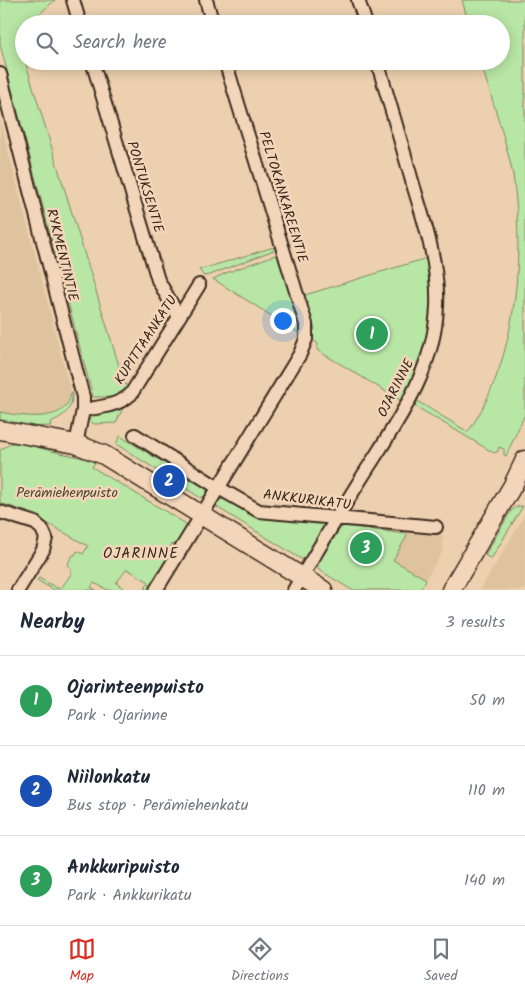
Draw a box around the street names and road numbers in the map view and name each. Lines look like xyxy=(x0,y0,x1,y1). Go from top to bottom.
street label: PELTOKANKAREENTIE xyxy=(253,128,314,266)
street label: PONTUKSENTIE xyxy=(121,138,170,236)
street label: RYKMENTINTIE xyxy=(40,206,84,304)
street label: KUPITTAANKATU xyxy=(109,291,183,389)
street label: OJARINNE xyxy=(372,354,421,421)
street label: ANKKURIKATU xyxy=(262,484,352,516)

